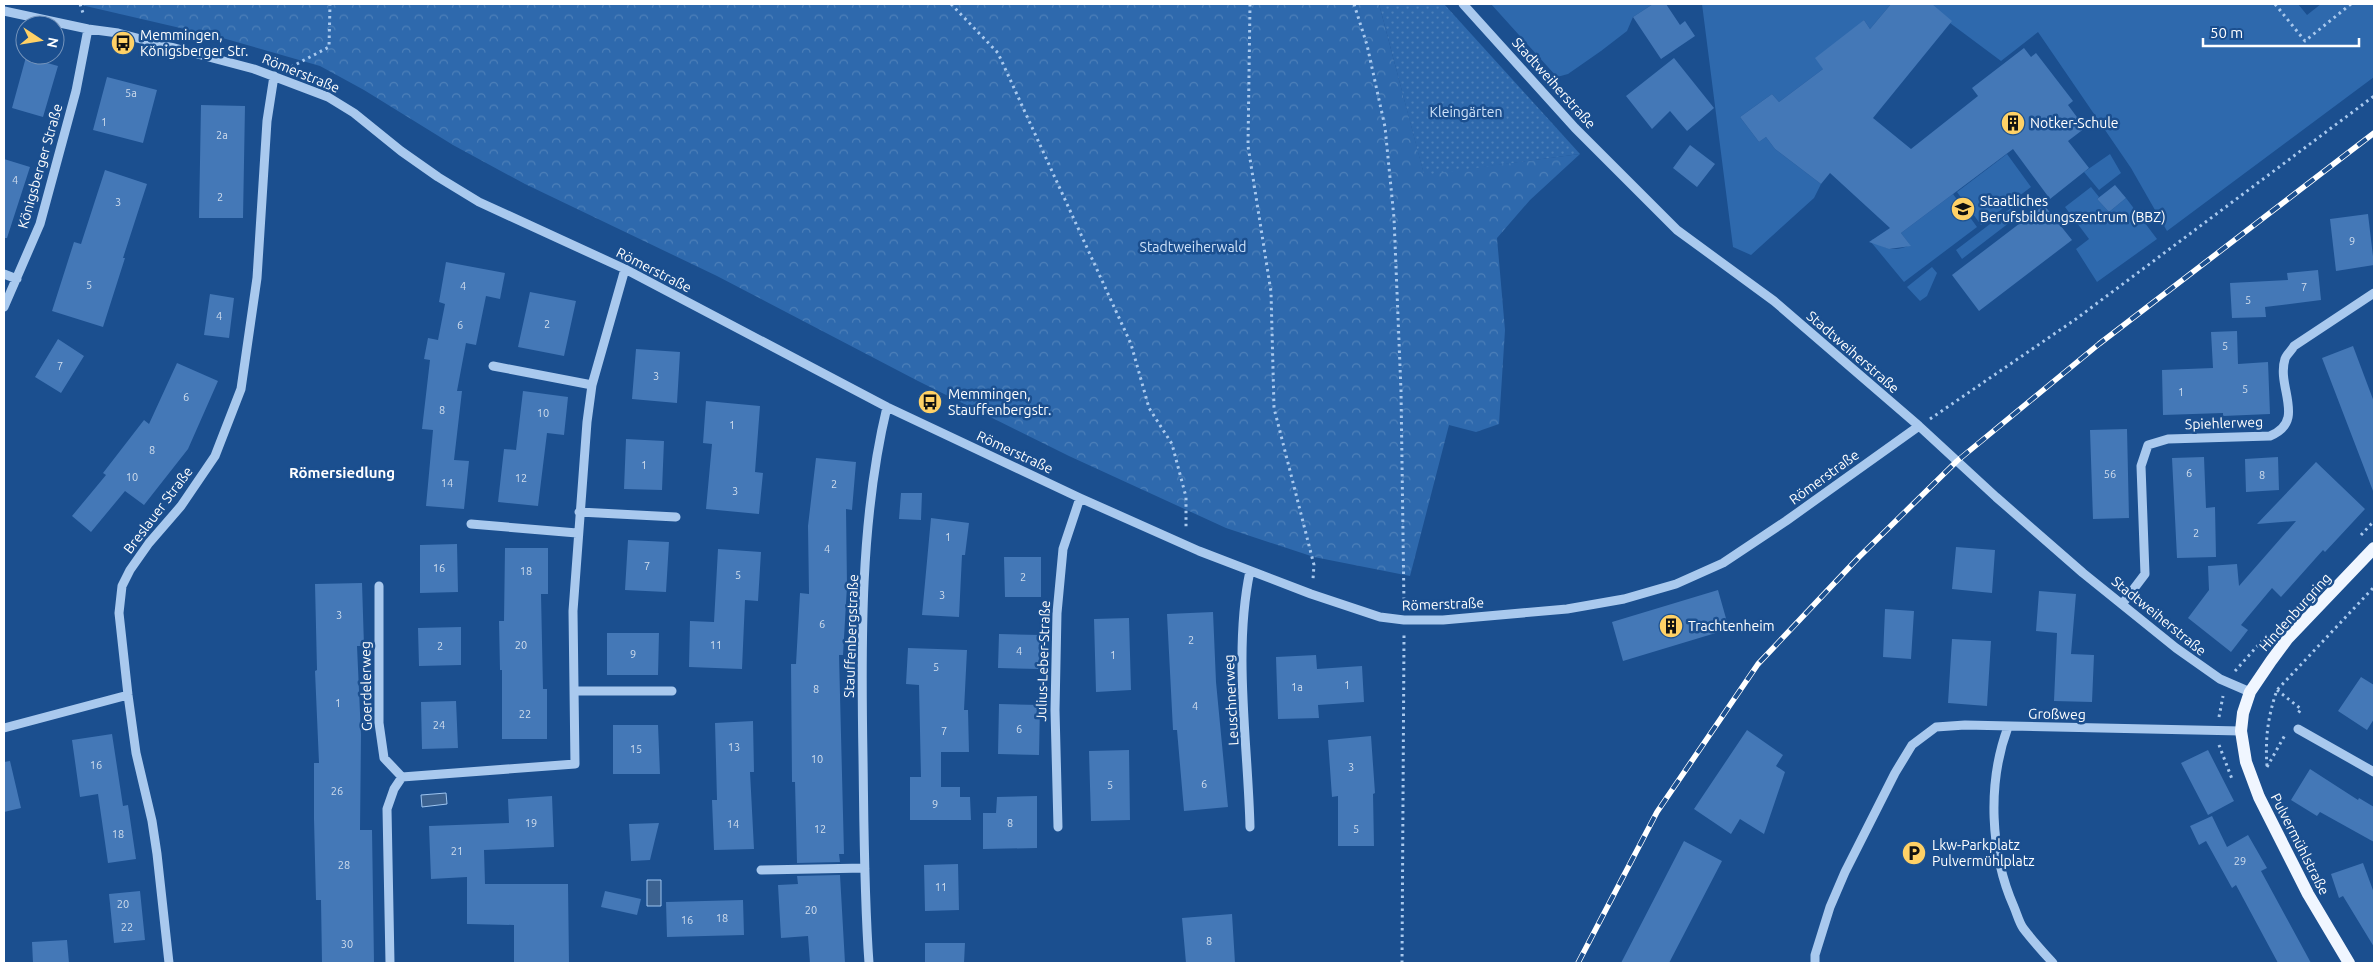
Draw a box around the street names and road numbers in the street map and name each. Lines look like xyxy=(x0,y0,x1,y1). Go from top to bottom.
street label: Stadtweiherstraße xyxy=(1509,34,1599,132)
street label: Römerstraße xyxy=(260,50,342,96)
street label: Königsberger Straße xyxy=(15,102,65,230)
street label: Römerstraße xyxy=(614,244,694,296)
street label: Stadtweiherstraße xyxy=(1804,308,1902,396)
street label: Spiehlerweg xyxy=(2185,414,2263,432)
street label: Römerstraße xyxy=(974,427,1056,477)
street label: Römerstraße xyxy=(1786,446,1862,508)
street label: Breslauer Straße xyxy=(120,463,196,557)
street label: Hindenburgring xyxy=(2256,570,2334,654)
street label: Stadtweiherstraße xyxy=(2109,573,2209,659)
street label: Stauffenbergstraße xyxy=(841,574,861,698)
street label: Römerstraße xyxy=(1402,595,1484,613)
street label: Julius-Leber-Straße xyxy=(1033,600,1053,722)
street label: Goerdelerweg xyxy=(357,641,375,731)
street label: Leuschnerweg xyxy=(1221,654,1241,746)
street label: Großweg xyxy=(2028,705,2086,723)
street label: Pulvermühlstraße xyxy=(2267,791,2333,897)

